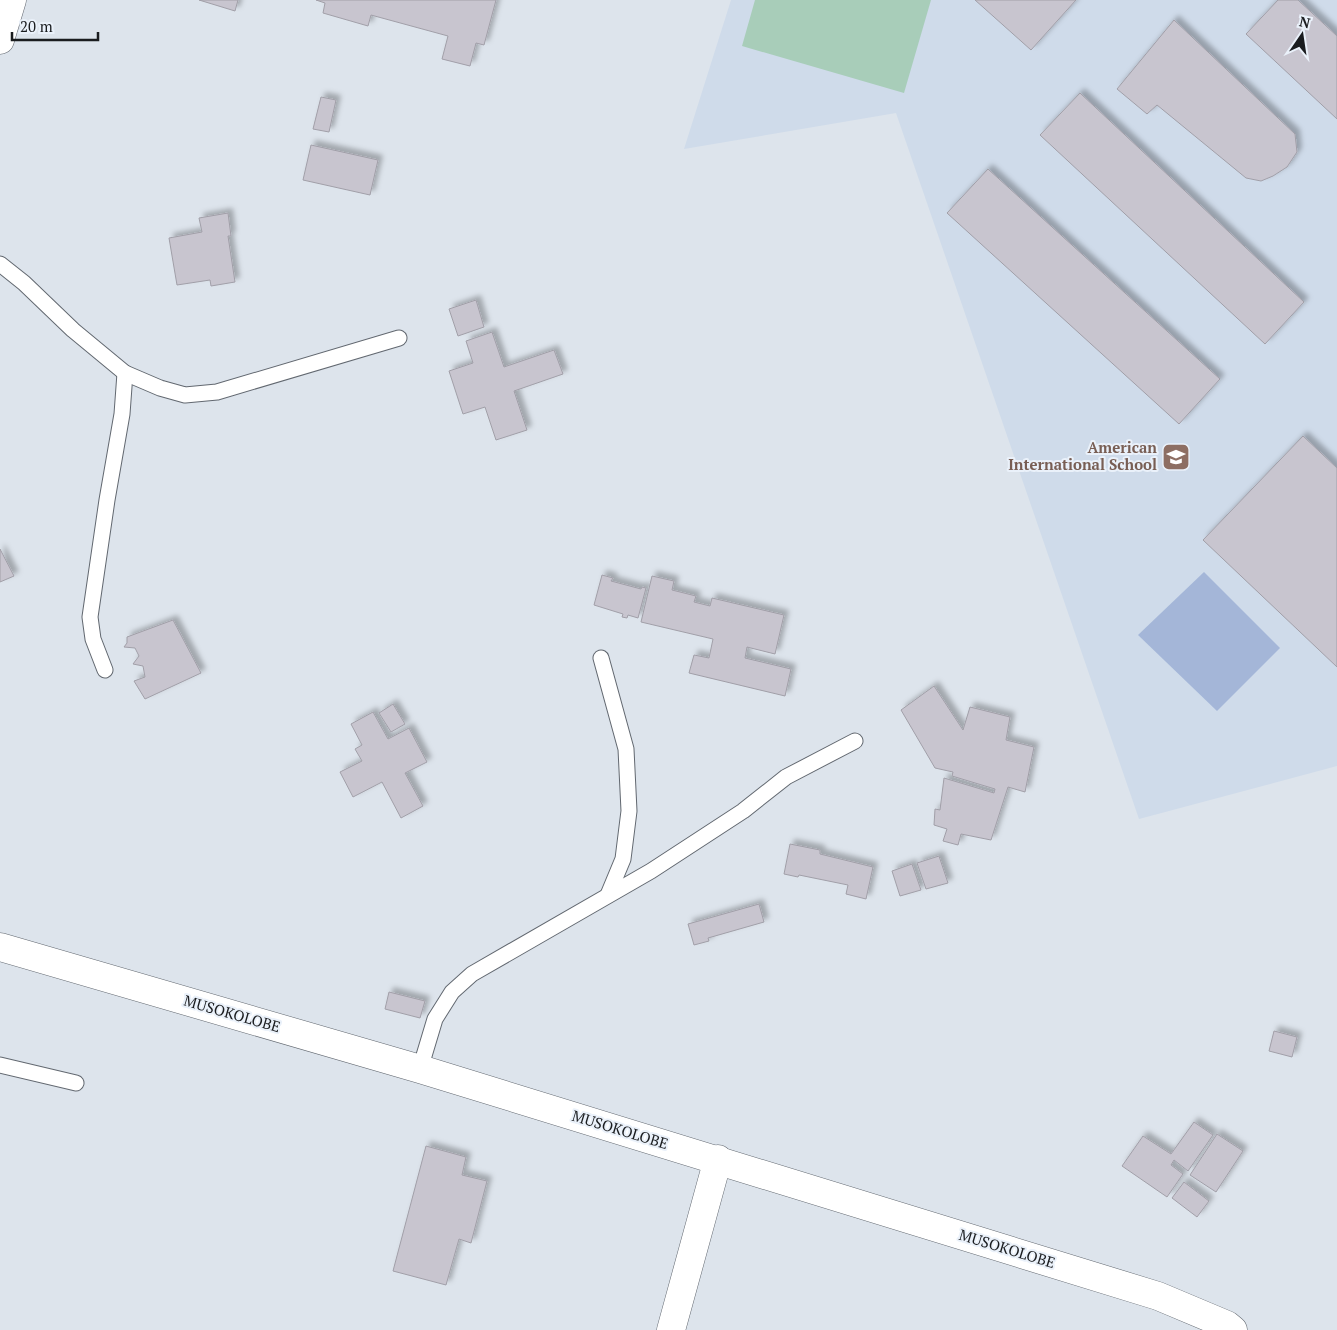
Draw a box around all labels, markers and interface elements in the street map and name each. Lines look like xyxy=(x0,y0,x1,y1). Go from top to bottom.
scale bar xyxy=(12,10,99,42)
north arrow xyxy=(1277,10,1327,60)
text: N xyxy=(1298,11,1313,32)
text: 20 m xyxy=(20,16,53,36)
place label: American International School xyxy=(1008,437,1157,474)
school or university icon: American International School xyxy=(1161,442,1191,472)
street label: MUSOKOLOBE xyxy=(182,990,283,1036)
street label: MUSOKOLOBE xyxy=(570,1105,671,1153)
street label: MUSOKOLOBE xyxy=(957,1224,1058,1272)

